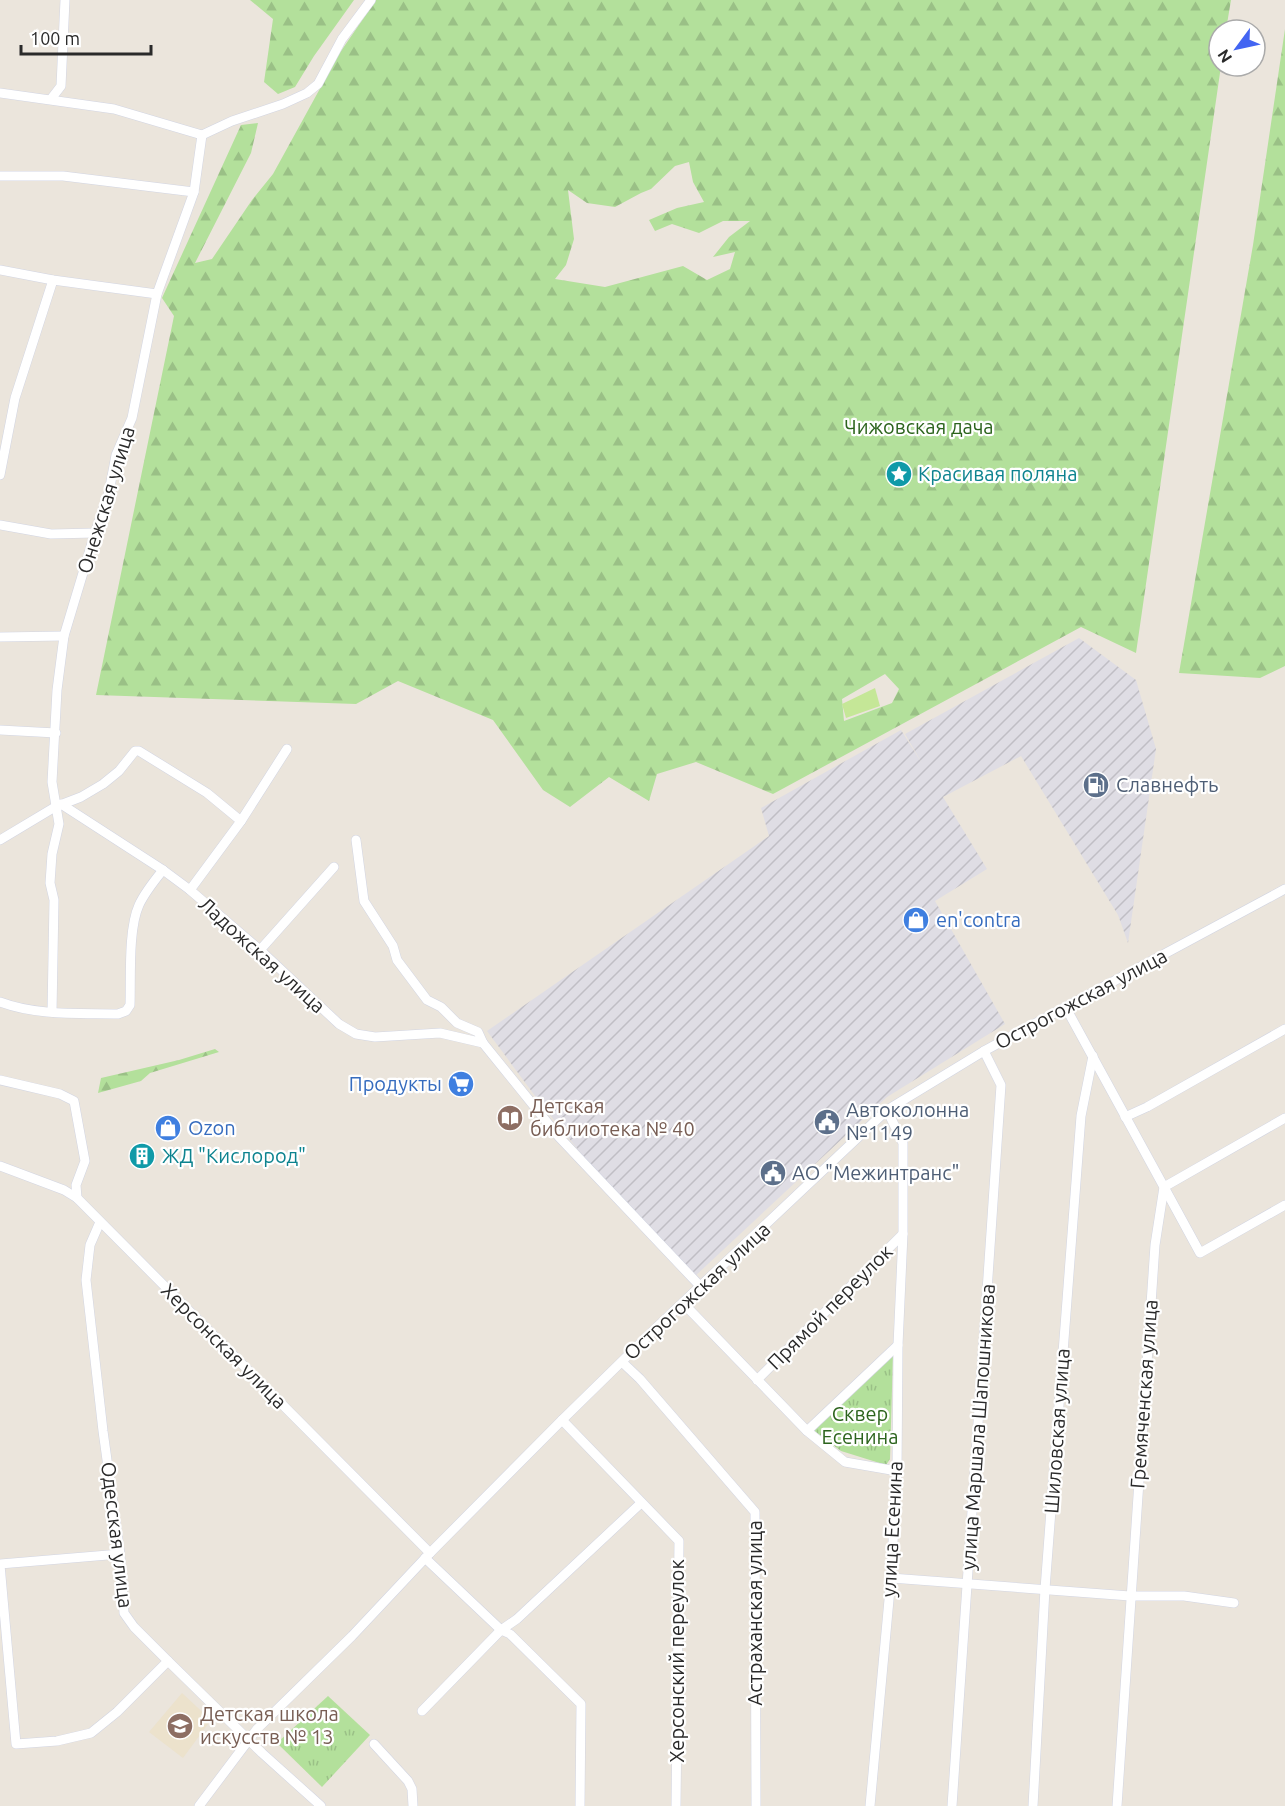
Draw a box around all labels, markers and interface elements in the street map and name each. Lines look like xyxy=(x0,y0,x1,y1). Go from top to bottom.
scale bar xyxy=(21,18,152,56)
north arrow xyxy=(1207,18,1267,78)
text: 100 m xyxy=(30,28,80,48)
text: N xyxy=(1214,46,1235,66)
park label: Чижовская дача xyxy=(844,415,994,438)
street label: Онежская улица xyxy=(72,423,139,576)
place icon: Красивая поляна xyxy=(884,459,914,489)
place label: Красивая поляна xyxy=(918,462,1078,485)
fuel station icon: Cлавнефть xyxy=(1081,770,1111,800)
place label: Cлавнефть xyxy=(1116,773,1218,796)
street label: Ладожская улица xyxy=(195,892,330,1017)
shop icon: en'contra xyxy=(901,905,931,935)
place label: en'contra xyxy=(936,908,1021,931)
street label: Острогожская улица xyxy=(991,943,1171,1054)
supermarket icon: Продукты xyxy=(446,1069,476,1099)
place label: Продукты xyxy=(349,1072,442,1095)
place label: Детская библиотека № 40 xyxy=(530,1094,695,1140)
place label: Автоколонна №1149 xyxy=(846,1098,969,1144)
library icon: Детская библиотека № 40 xyxy=(495,1103,525,1133)
public building icon: Автоколонна №1149 xyxy=(812,1107,842,1137)
shop icon: Ozon xyxy=(153,1113,183,1143)
place label: Ozon xyxy=(188,1116,236,1139)
building icon: ЖД "Кислород" xyxy=(127,1141,157,1171)
place label: ЖД "Кислород" xyxy=(162,1144,306,1167)
public building icon: АО "Межинтранс" xyxy=(758,1158,788,1188)
place label: АО "Межинтранс" xyxy=(792,1161,960,1184)
street label: Острогожская улица xyxy=(619,1217,774,1364)
street label: Прямой переулок xyxy=(762,1239,897,1374)
street label: Херсонская улица xyxy=(157,1278,292,1413)
street label: улица Маршала Шапошникова xyxy=(956,1283,999,1571)
street label: Гремяченская улица xyxy=(1125,1299,1162,1489)
street label: Шиловская улица xyxy=(1039,1348,1074,1514)
park label: Сквер Есенина xyxy=(821,1402,899,1448)
street label: Одесская улица xyxy=(97,1460,138,1609)
street label: улица Есенина xyxy=(876,1460,907,1598)
street label: Астраханская улица xyxy=(743,1520,766,1706)
street label: Херсонский переулок xyxy=(665,1559,688,1763)
place label: Детская школа искусств № 13 xyxy=(200,1702,339,1748)
school or university icon: Детская школа искусств № 13 xyxy=(165,1711,195,1741)

